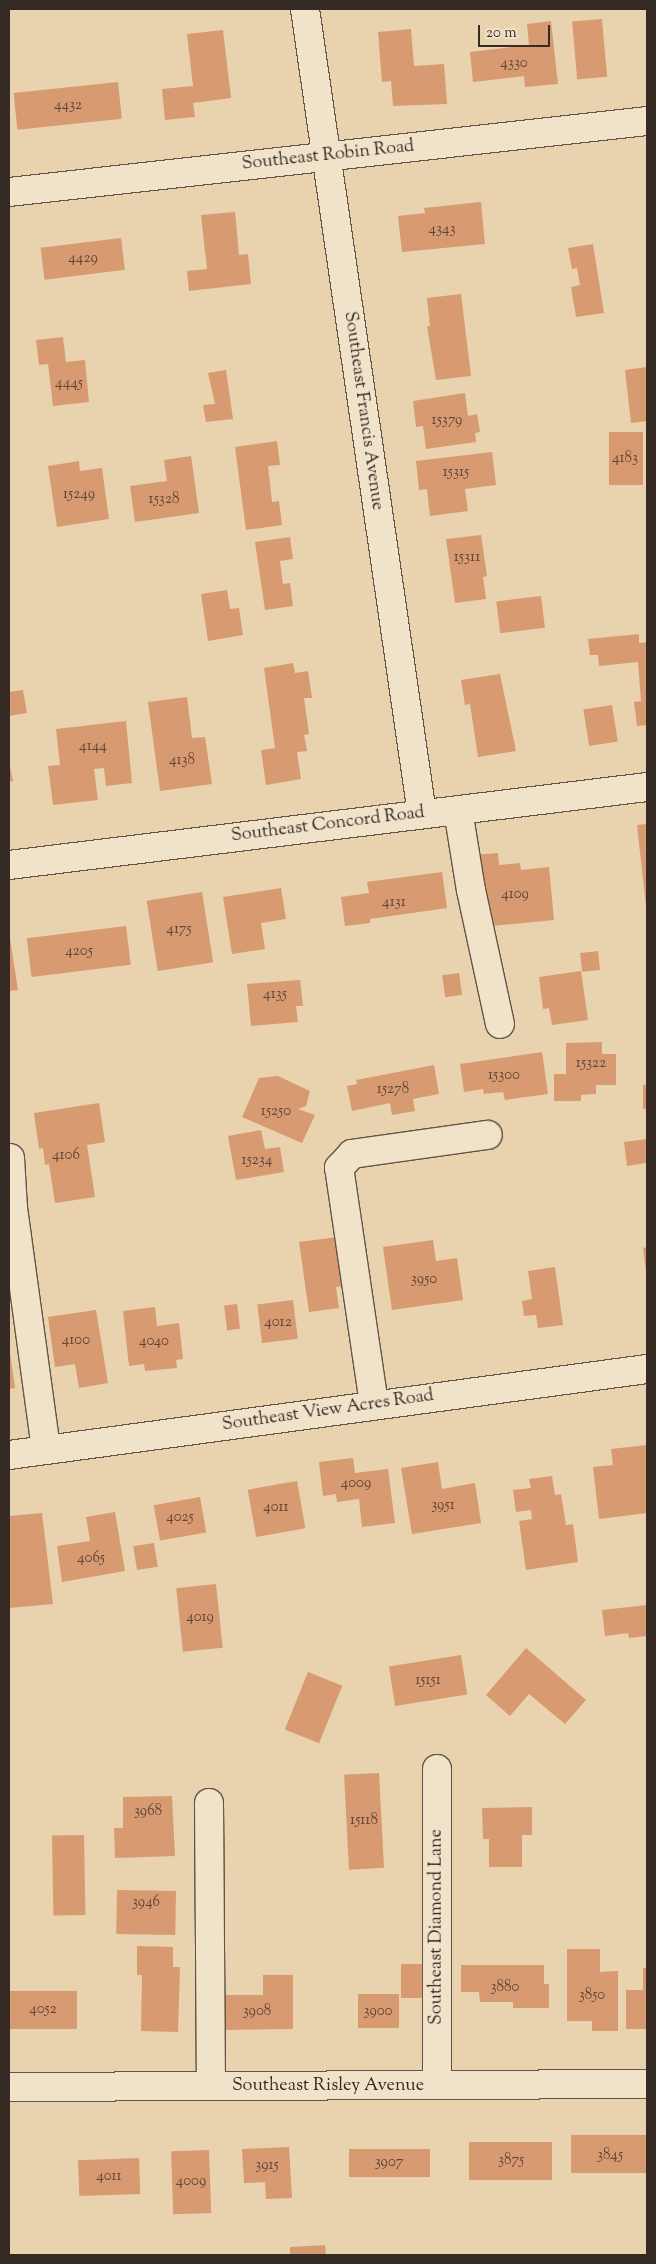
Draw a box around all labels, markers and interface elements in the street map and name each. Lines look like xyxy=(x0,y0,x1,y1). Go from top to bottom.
scale bar xyxy=(481,15,554,47)
text: 20 m xyxy=(486,23,517,44)
house number: 4330 xyxy=(500,55,528,73)
house number: 4432 xyxy=(54,97,82,115)
street label: Southeast Robin Road xyxy=(241,136,415,176)
house number: 4343 xyxy=(428,221,456,239)
house number: 4429 xyxy=(68,250,98,268)
street label: Southeast Francis Avenue xyxy=(338,310,388,512)
house number: 4445 xyxy=(55,375,83,393)
house number: 15379 xyxy=(432,412,462,430)
house number: 4183 xyxy=(612,450,638,468)
house number: 15315 xyxy=(443,464,469,482)
house number: 15249 xyxy=(63,486,95,504)
house number: 15328 xyxy=(149,491,179,509)
house number: 15311 xyxy=(454,549,480,567)
house number: 4144 xyxy=(79,738,107,756)
house number: 4138 xyxy=(169,752,195,770)
street label: Southeast Concord Road xyxy=(230,802,426,848)
house number: 4109 xyxy=(501,886,529,904)
house number: 4131 xyxy=(382,894,406,912)
house number: 4175 xyxy=(166,921,192,939)
house number: 4205 xyxy=(65,943,93,961)
house number: 4135 xyxy=(263,986,287,1004)
house number: 15322 xyxy=(576,1055,606,1073)
house number: 15300 xyxy=(488,1067,520,1085)
house number: 15278 xyxy=(377,1081,409,1099)
house number: 15250 xyxy=(261,1103,291,1121)
house number: 4106 xyxy=(52,1147,80,1165)
house number: 15234 xyxy=(242,1152,272,1170)
house number: 3950 xyxy=(411,1271,437,1289)
house number: 4012 xyxy=(264,1314,292,1332)
house number: 4100 xyxy=(62,1332,90,1350)
house number: 4040 xyxy=(139,1333,169,1351)
street label: Southeast View Acres Road xyxy=(221,1385,435,1437)
house number: 4009 xyxy=(341,1475,371,1493)
house number: 3951 xyxy=(431,1497,455,1515)
house number: 4011 xyxy=(263,1499,289,1517)
house number: 4025 xyxy=(166,1509,194,1527)
house number: 4065 xyxy=(77,1550,105,1568)
house number: 4019 xyxy=(186,1609,214,1627)
house number: 15151 xyxy=(415,1672,441,1690)
house number: 3968 xyxy=(134,1803,162,1821)
house number: 15118 xyxy=(350,1812,378,1830)
street label: Southeast Diamond Lane xyxy=(426,1829,448,2025)
house number: 3946 xyxy=(132,1894,160,1912)
house number: 3880 xyxy=(491,1979,519,1997)
house number: 3850 xyxy=(579,1987,605,2005)
house number: 4052 xyxy=(29,2001,57,2019)
house number: 3908 xyxy=(243,2003,271,2021)
house number: 3900 xyxy=(363,2003,393,2021)
street label: Southeast Risley Avenue xyxy=(232,2075,424,2097)
house number: 3845 xyxy=(597,2147,623,2165)
house number: 3875 xyxy=(498,2152,524,2170)
house number: 3907 xyxy=(375,2154,403,2172)
house number: 3915 xyxy=(255,2157,279,2175)
house number: 4011 xyxy=(96,2168,122,2186)
house number: 4009 xyxy=(176,2173,206,2191)

